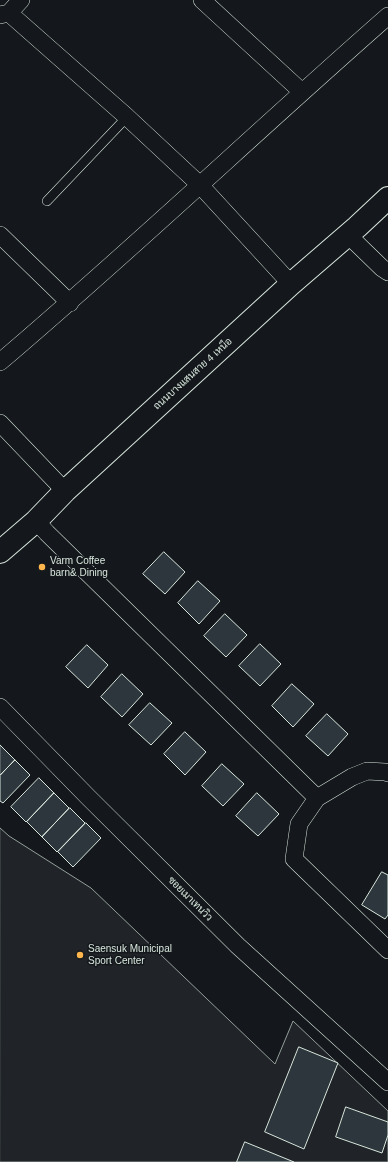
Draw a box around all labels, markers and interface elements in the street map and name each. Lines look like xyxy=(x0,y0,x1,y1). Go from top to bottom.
street label: ถนนบางแสนสาย 4 เหนือ xyxy=(151,336,235,412)
place label: Varm Coffee barn& Dining xyxy=(50,555,108,578)
marker: Varm Coffee barn& Dining xyxy=(37,562,47,572)
street label: ซอยเมาเทนวิว xyxy=(165,874,215,924)
place label: Saensuk Municipal Sport Center xyxy=(88,943,172,966)
marker: Saensuk Municipal Sport Center xyxy=(75,950,85,960)

